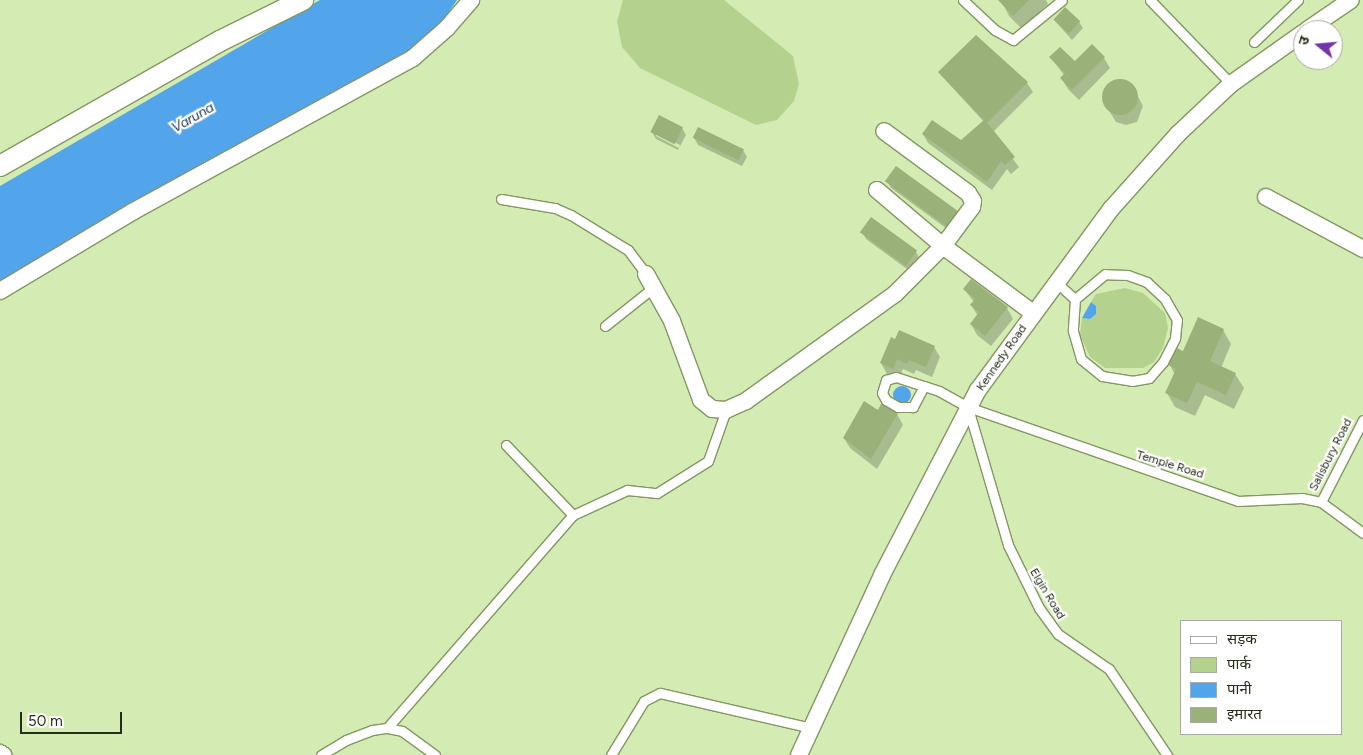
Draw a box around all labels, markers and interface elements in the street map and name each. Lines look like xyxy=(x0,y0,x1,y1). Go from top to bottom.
north arrow xyxy=(1293,20,1343,70)
text: उ xyxy=(1295,34,1313,47)
water label: Varuna xyxy=(169,99,217,137)
street label: Kennedy Road xyxy=(974,322,1030,394)
street label: Salisbury Road xyxy=(1307,416,1355,494)
street label: Temple Road xyxy=(1135,448,1205,482)
street label: Elgin Road xyxy=(1026,566,1068,622)
legend xyxy=(1180,620,1343,735)
text: सड़क xyxy=(1227,630,1257,648)
text: पार्क xyxy=(1227,655,1251,673)
text: पानी xyxy=(1227,680,1252,698)
scale bar xyxy=(22,702,125,734)
text: इमारत xyxy=(1227,705,1262,723)
text: 50 m xyxy=(28,712,63,730)

